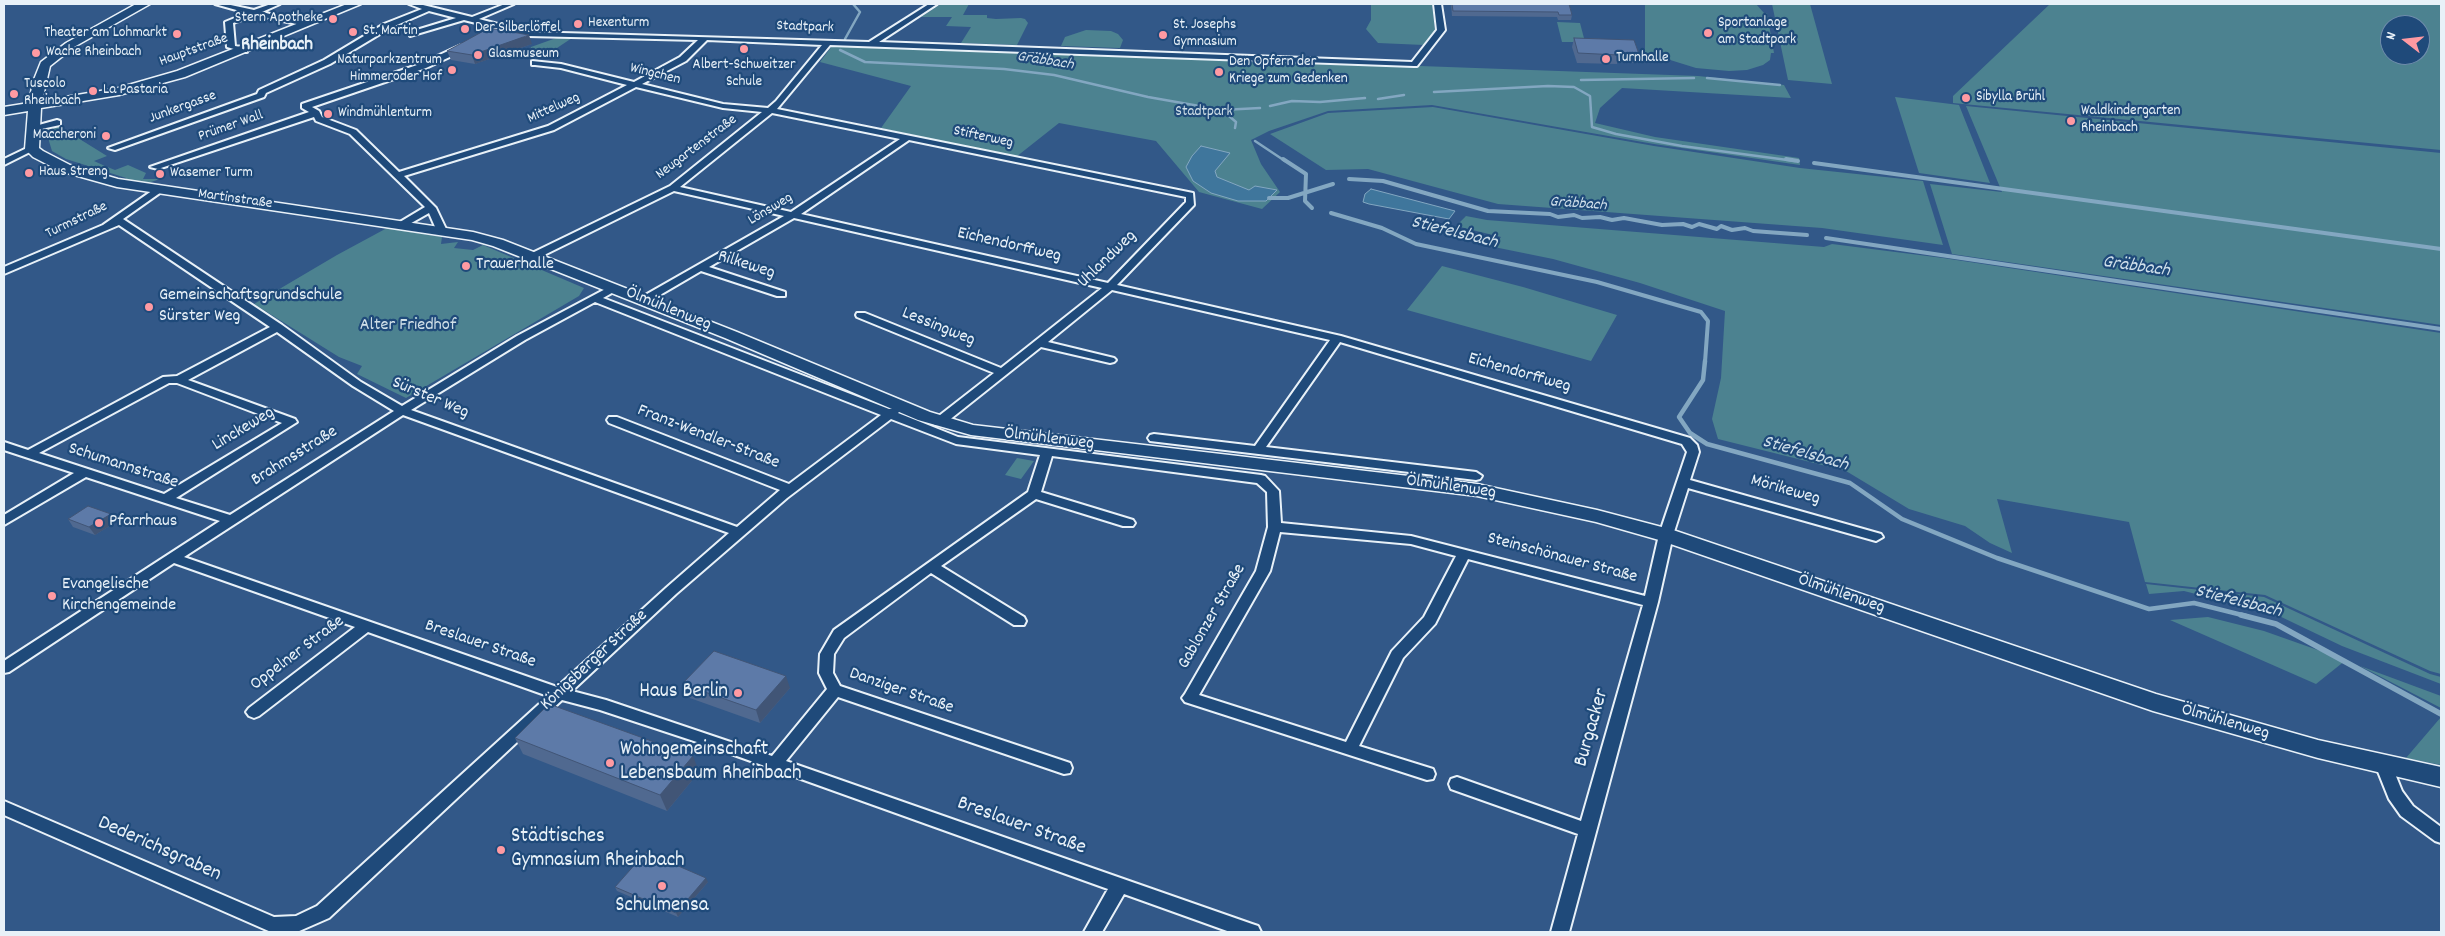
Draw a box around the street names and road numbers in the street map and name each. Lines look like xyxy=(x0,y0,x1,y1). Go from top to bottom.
street label: Stadtpark xyxy=(776,18,834,38)
street label: Hauptstraße xyxy=(157,30,231,72)
street label: Wingchen xyxy=(628,60,682,90)
street label: Junkergasse xyxy=(147,88,219,128)
street label: Mittelweg xyxy=(525,89,583,129)
street label: Prümer Wall xyxy=(196,107,266,147)
street label: Neugartenstraße xyxy=(653,112,741,184)
street label: Stifterweg xyxy=(951,123,1015,153)
street label: Martinstraße xyxy=(197,186,273,214)
street label: Lönsweg xyxy=(745,190,797,230)
street label: Turmstraße xyxy=(43,198,111,244)
street label: Eichendorffweg xyxy=(955,224,1063,268)
street label: Uhlandweg xyxy=(1074,227,1142,293)
street label: Rilkeweg xyxy=(715,247,777,285)
street label: Ölmühlenweg xyxy=(622,283,714,337)
street label: Lessingweg xyxy=(898,304,978,352)
street label: Eichendorffweg xyxy=(1465,349,1573,399)
street label: Sürster Weg xyxy=(388,373,472,425)
street label: Franz-Wendler-Straße xyxy=(634,401,782,475)
street label: Linckeweg xyxy=(209,403,279,457)
street label: Brahmsstraße xyxy=(248,422,342,492)
street label: Ölmühlenweg xyxy=(1003,424,1095,456)
street label: Schumannstraße xyxy=(65,439,181,495)
street label: Ölmühlenweg xyxy=(1405,471,1497,505)
street label: Mörikeweg xyxy=(1748,471,1822,511)
street label: Steinschönauer Straße xyxy=(1485,529,1639,589)
street label: Gablonzer Straße xyxy=(1174,561,1252,673)
street label: Ölmühlenweg xyxy=(1795,570,1887,620)
street label: Königsberger Straße xyxy=(537,606,653,716)
street label: Oppelner Straße xyxy=(247,612,349,696)
street label: Breslauer Straße xyxy=(422,616,538,674)
street label: Danziger Straße xyxy=(846,664,956,720)
street label: Burgacker xyxy=(1570,686,1616,770)
street label: Ölmühlenweg xyxy=(2179,700,2271,746)
street label: Breslauer Straße xyxy=(953,792,1089,862)
street label: Dederichsgraben xyxy=(93,812,225,888)

